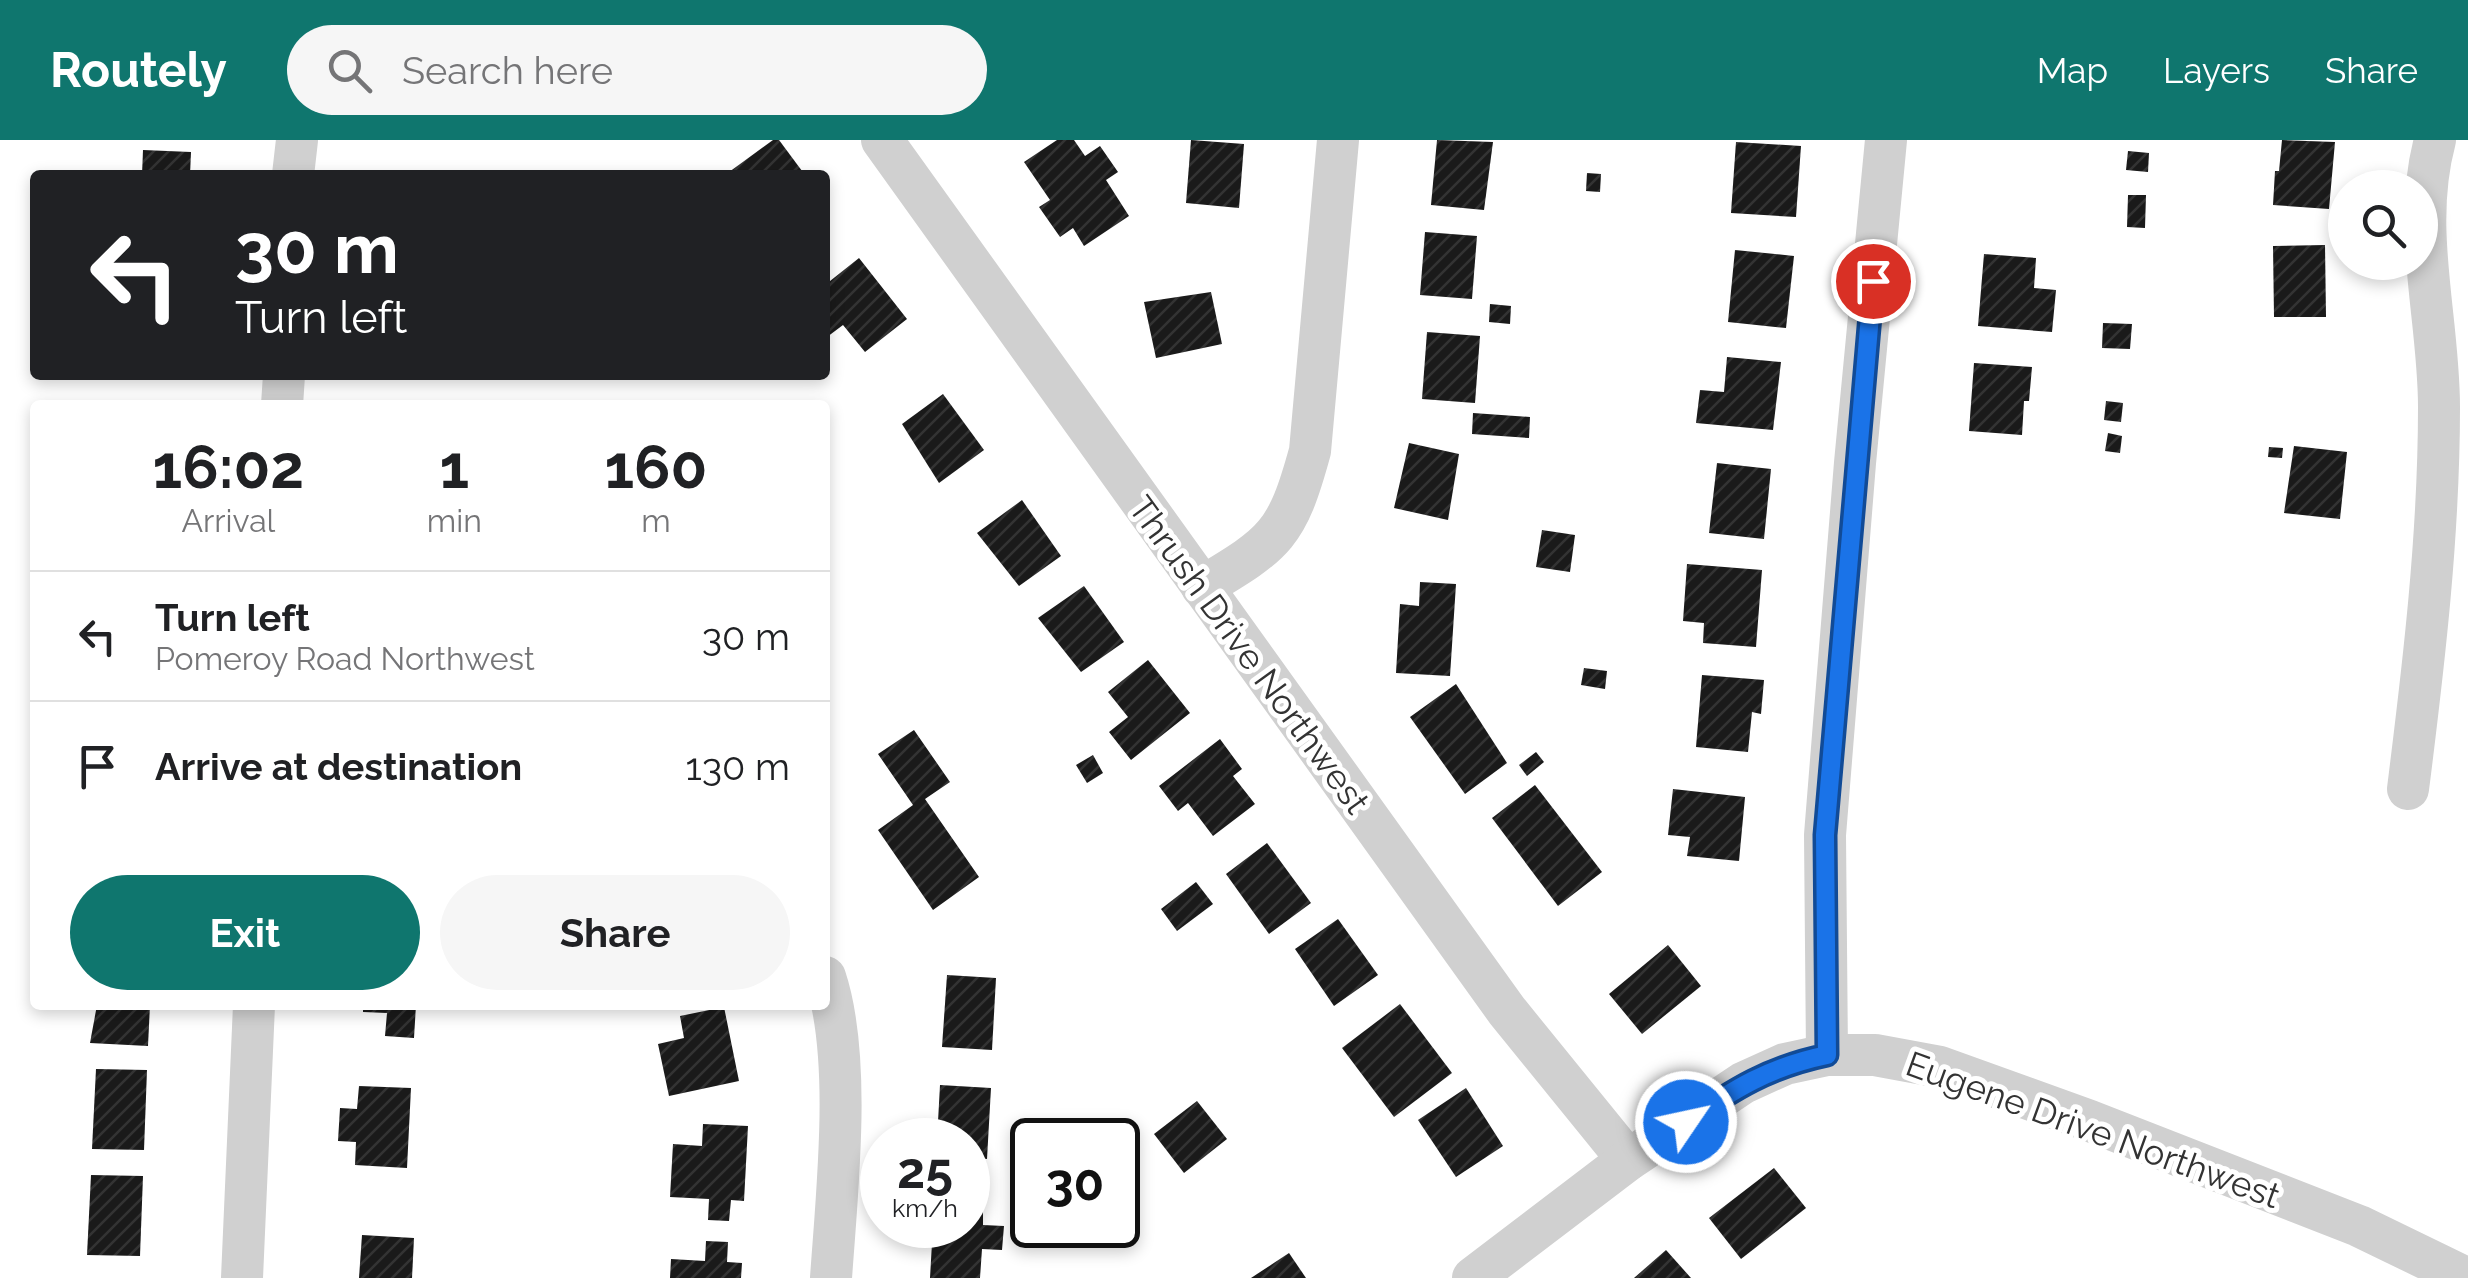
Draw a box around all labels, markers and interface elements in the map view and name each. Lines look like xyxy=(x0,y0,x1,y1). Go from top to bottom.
search box xyxy=(287,25,987,115)
text: Routely xyxy=(50,42,227,98)
icon: search xyxy=(322,43,377,98)
text: Search here xyxy=(402,48,613,93)
text: Map xyxy=(2037,50,2108,91)
text: Layers xyxy=(2163,50,2270,91)
text: Share xyxy=(2325,50,2418,91)
map controls xyxy=(2328,170,2438,280)
button: search xyxy=(2328,170,2438,280)
text: 30 m xyxy=(235,207,399,289)
icon: left xyxy=(70,210,200,340)
pin xyxy=(1831,239,1916,324)
icon: arrive xyxy=(1846,254,1901,309)
text: Turn left xyxy=(235,291,407,344)
text: 16:02 xyxy=(153,432,304,502)
text: 1 xyxy=(439,432,469,502)
text: 160 xyxy=(604,432,707,502)
street label: Thrush Drive Northwest xyxy=(1121,488,1378,822)
text: Arrival xyxy=(181,502,275,539)
text: min xyxy=(427,502,482,539)
text: m xyxy=(641,502,671,539)
text: Turn left xyxy=(155,595,310,640)
icon: left xyxy=(70,609,125,664)
text: 30 m xyxy=(702,614,790,659)
text: Pomeroy Road Northwest xyxy=(155,640,535,677)
icon: arrive xyxy=(70,739,125,794)
text: Arrive at destination xyxy=(155,744,522,789)
text: 130 m xyxy=(686,744,790,789)
button: Exit xyxy=(70,875,420,990)
button: Share xyxy=(440,875,790,990)
street label: Eugene Drive Northwest xyxy=(1901,1043,2286,1216)
position arrow xyxy=(1634,1070,1738,1174)
speed limit sign: 30 xyxy=(1010,1118,1140,1248)
text: 25 xyxy=(897,1141,953,1200)
text: km/h xyxy=(892,1193,958,1223)

